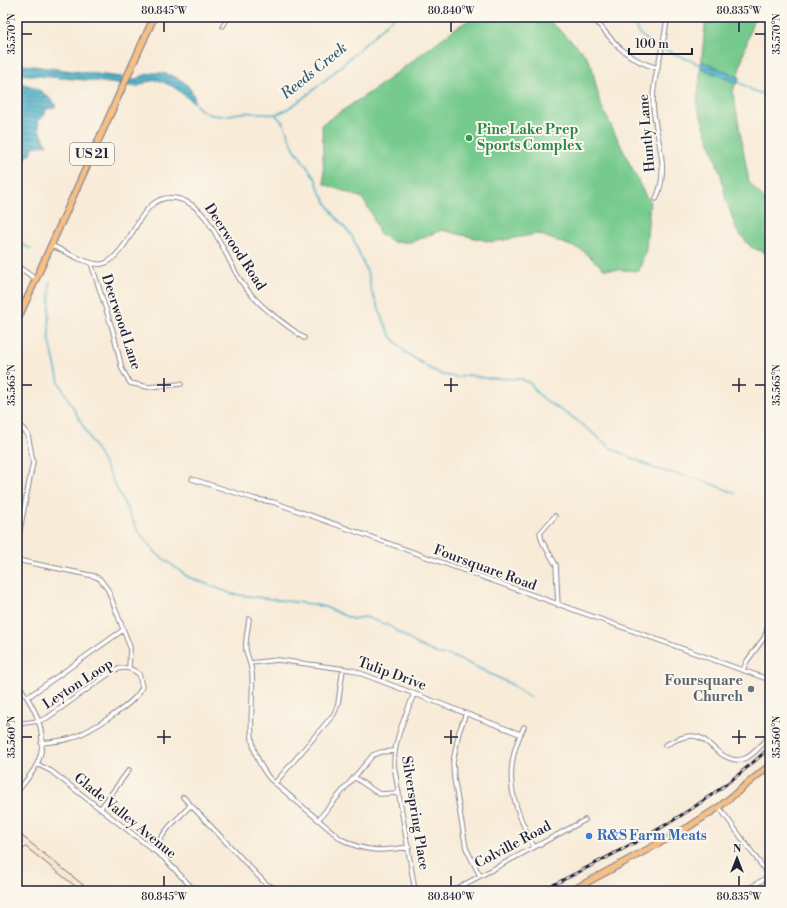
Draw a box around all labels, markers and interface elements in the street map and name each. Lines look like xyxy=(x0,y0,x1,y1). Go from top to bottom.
text: 80.845°W xyxy=(141,5,188,17)
text: 80.840°W xyxy=(428,5,475,17)
text: 80.835°W xyxy=(717,5,762,17)
text: 35.570°N xyxy=(6,13,18,54)
text: 35.570°N xyxy=(771,13,783,54)
scale bar xyxy=(629,30,692,56)
text: 100 m xyxy=(635,37,669,52)
water label: Reeds Creek xyxy=(276,38,351,104)
street label: Huntly Lane xyxy=(635,93,659,173)
place label: Pine Lake Prep Sports Complex xyxy=(477,121,584,155)
marker: Pine Lake Prep Sports Complex xyxy=(464,133,474,143)
road number: US 21 xyxy=(70,143,114,165)
street label: Deerwood Road xyxy=(200,200,270,294)
street label: Deerwood Lane xyxy=(97,272,145,372)
text: 35.565°N xyxy=(6,364,18,406)
text: 35.565°N xyxy=(771,364,783,406)
street label: Foursquare Road xyxy=(431,541,539,595)
street label: Tulip Drive xyxy=(355,653,429,695)
street label: Leyton Loop xyxy=(40,655,116,713)
place label: Foursquare Church xyxy=(665,672,743,706)
marker: Foursquare Church xyxy=(746,684,756,694)
text: 35.560°N xyxy=(6,715,18,758)
text: 35.560°N xyxy=(771,715,783,758)
street label: Silverspring Place xyxy=(397,755,433,871)
street label: Glade Valley Avenue xyxy=(70,769,180,863)
street label: Colville Road xyxy=(472,817,554,873)
place label: R&S Farm Meats xyxy=(597,827,707,845)
marker: R&S Farm Meats xyxy=(584,831,594,841)
north arrow xyxy=(717,838,757,878)
text: N xyxy=(733,842,742,856)
text: 80.845°W xyxy=(141,891,188,903)
text: 80.840°W xyxy=(428,891,475,903)
text: 80.835°W xyxy=(717,891,762,903)

